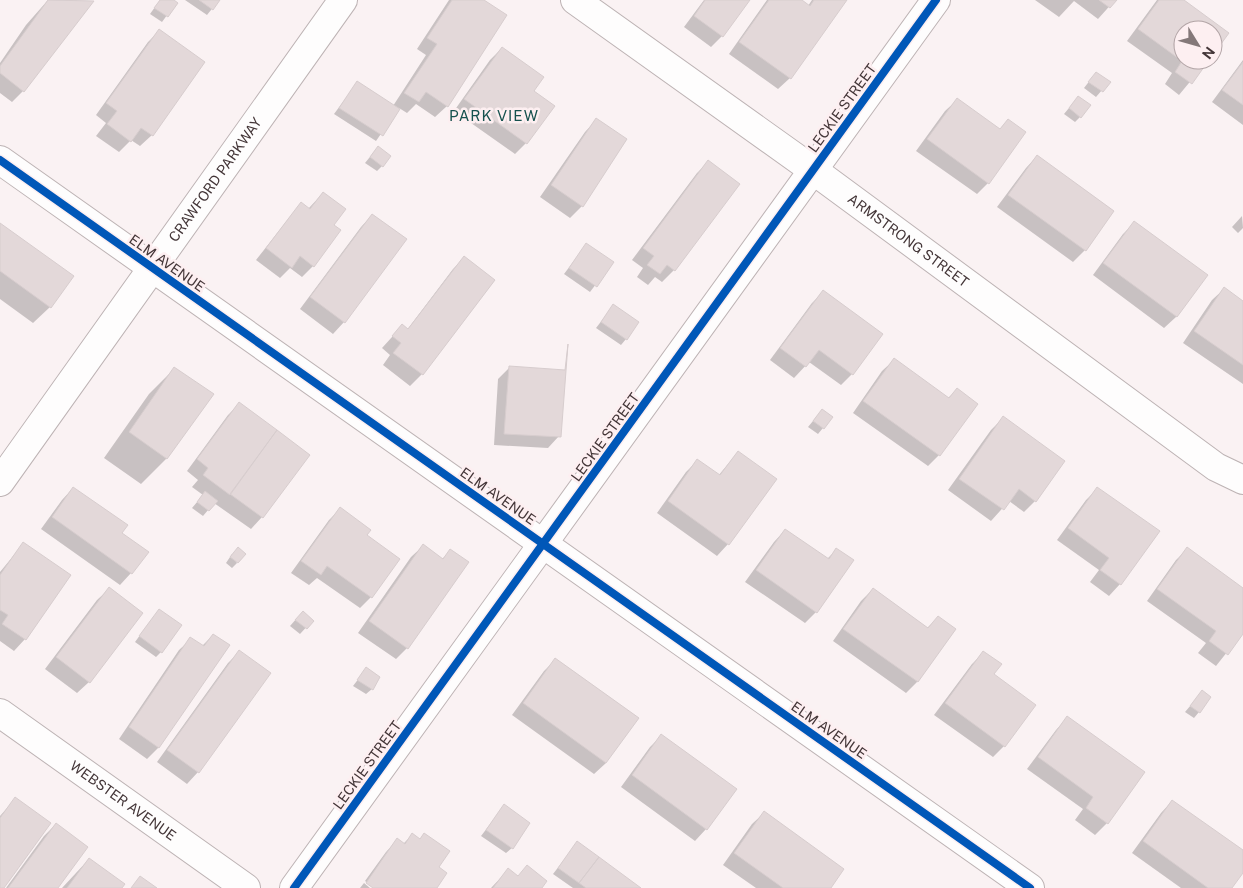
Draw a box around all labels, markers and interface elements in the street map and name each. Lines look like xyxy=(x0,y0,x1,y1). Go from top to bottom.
north arrow xyxy=(1173,20,1223,70)
text: N xyxy=(1199,44,1218,62)
street label: LECKIE STREET xyxy=(805,61,879,155)
district label: PARK VIEW xyxy=(449,107,539,124)
street label: CRAWFORD PARKWAY xyxy=(166,114,265,245)
street label: ARMSTRONG STREET xyxy=(845,191,972,290)
street label: ELM AVENUE xyxy=(126,231,208,295)
street label: LECKIE STREET xyxy=(568,390,642,484)
street label: ELM AVENUE xyxy=(457,464,539,528)
street label: ELM AVENUE xyxy=(788,698,870,762)
street label: LECKIE STREET xyxy=(330,718,404,812)
street label: WEBSTER AVENUE xyxy=(67,757,179,844)

